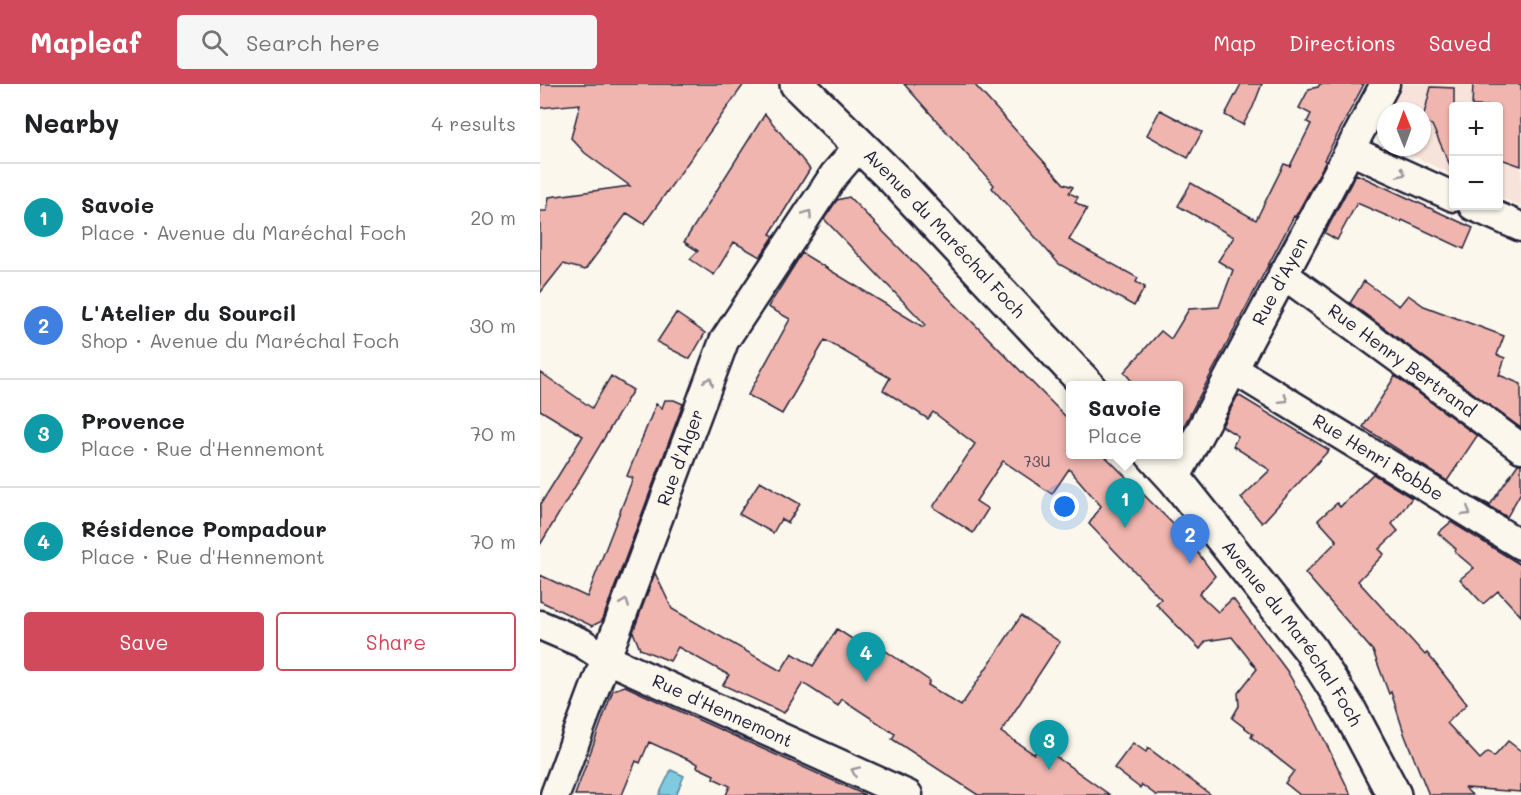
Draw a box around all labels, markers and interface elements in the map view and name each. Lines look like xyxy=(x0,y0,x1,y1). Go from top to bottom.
search box xyxy=(177,15,597,69)
text: Mapleaf xyxy=(30,24,141,60)
icon: search xyxy=(198,26,231,59)
text: Search here xyxy=(246,28,380,57)
text: Map xyxy=(1213,29,1256,56)
text: Directions xyxy=(1289,29,1396,56)
text: Saved xyxy=(1429,29,1491,56)
north arrow xyxy=(1377,102,1431,156)
map controls xyxy=(1449,102,1503,210)
button: + xyxy=(1449,102,1503,156)
text: Nearby xyxy=(24,106,119,140)
text: 4 results xyxy=(431,110,516,136)
street label: Avenue du Maréchal Foch xyxy=(859,143,1031,323)
button: − xyxy=(1449,156,1503,210)
one-way arrow xyxy=(1395,166,1406,178)
text: Savoie xyxy=(81,190,154,219)
text: 1 xyxy=(39,204,48,230)
text: 20 m xyxy=(470,204,516,230)
one-way arrow xyxy=(801,210,812,221)
text: Place · Avenue du Maréchal Foch xyxy=(81,219,406,245)
street label: Rue d'Ayen xyxy=(1246,232,1313,329)
text: L'Atelier du Sourcil xyxy=(81,298,296,327)
street label: Rue Henry Bertrand xyxy=(1324,298,1481,422)
text: 2 xyxy=(38,312,49,338)
text: 30 m xyxy=(470,312,516,338)
text: Shop · Avenue du Maréchal Foch xyxy=(81,327,399,353)
one-way arrow xyxy=(702,376,714,387)
popup xyxy=(1066,381,1183,459)
one-way arrow xyxy=(1277,391,1288,402)
text: Savoie xyxy=(1088,393,1161,422)
text: Provence xyxy=(81,406,185,435)
street label: Rue d'Alger xyxy=(651,406,709,509)
street label: Rue Henri Robbe xyxy=(1309,408,1448,506)
text: 3 xyxy=(38,420,50,446)
text: 70 m xyxy=(470,420,516,446)
text: Place xyxy=(1088,422,1142,448)
text: Place · Rue d'Hennemont xyxy=(81,435,325,461)
house number: 73U xyxy=(1023,451,1051,471)
pin: 1 xyxy=(1106,478,1144,528)
your location xyxy=(1050,492,1079,521)
one-way arrow xyxy=(1461,505,1471,517)
text: Résidence Pompadour xyxy=(81,514,327,543)
pin: 2 xyxy=(1170,514,1210,564)
text: 4 xyxy=(37,528,50,554)
text: 70 m xyxy=(470,528,516,554)
street label: Avenue du Maréchal Foch xyxy=(1217,535,1368,730)
text: Place · Rue d'Hennemont xyxy=(81,543,325,569)
one-way arrow xyxy=(618,598,631,609)
button: Save xyxy=(24,612,264,671)
button: Share xyxy=(276,612,516,671)
pin: 4 xyxy=(846,632,886,682)
street label: Rue d'Hennemont xyxy=(649,668,797,752)
pin: 3 xyxy=(1030,720,1068,770)
one-way arrow xyxy=(850,766,861,778)

